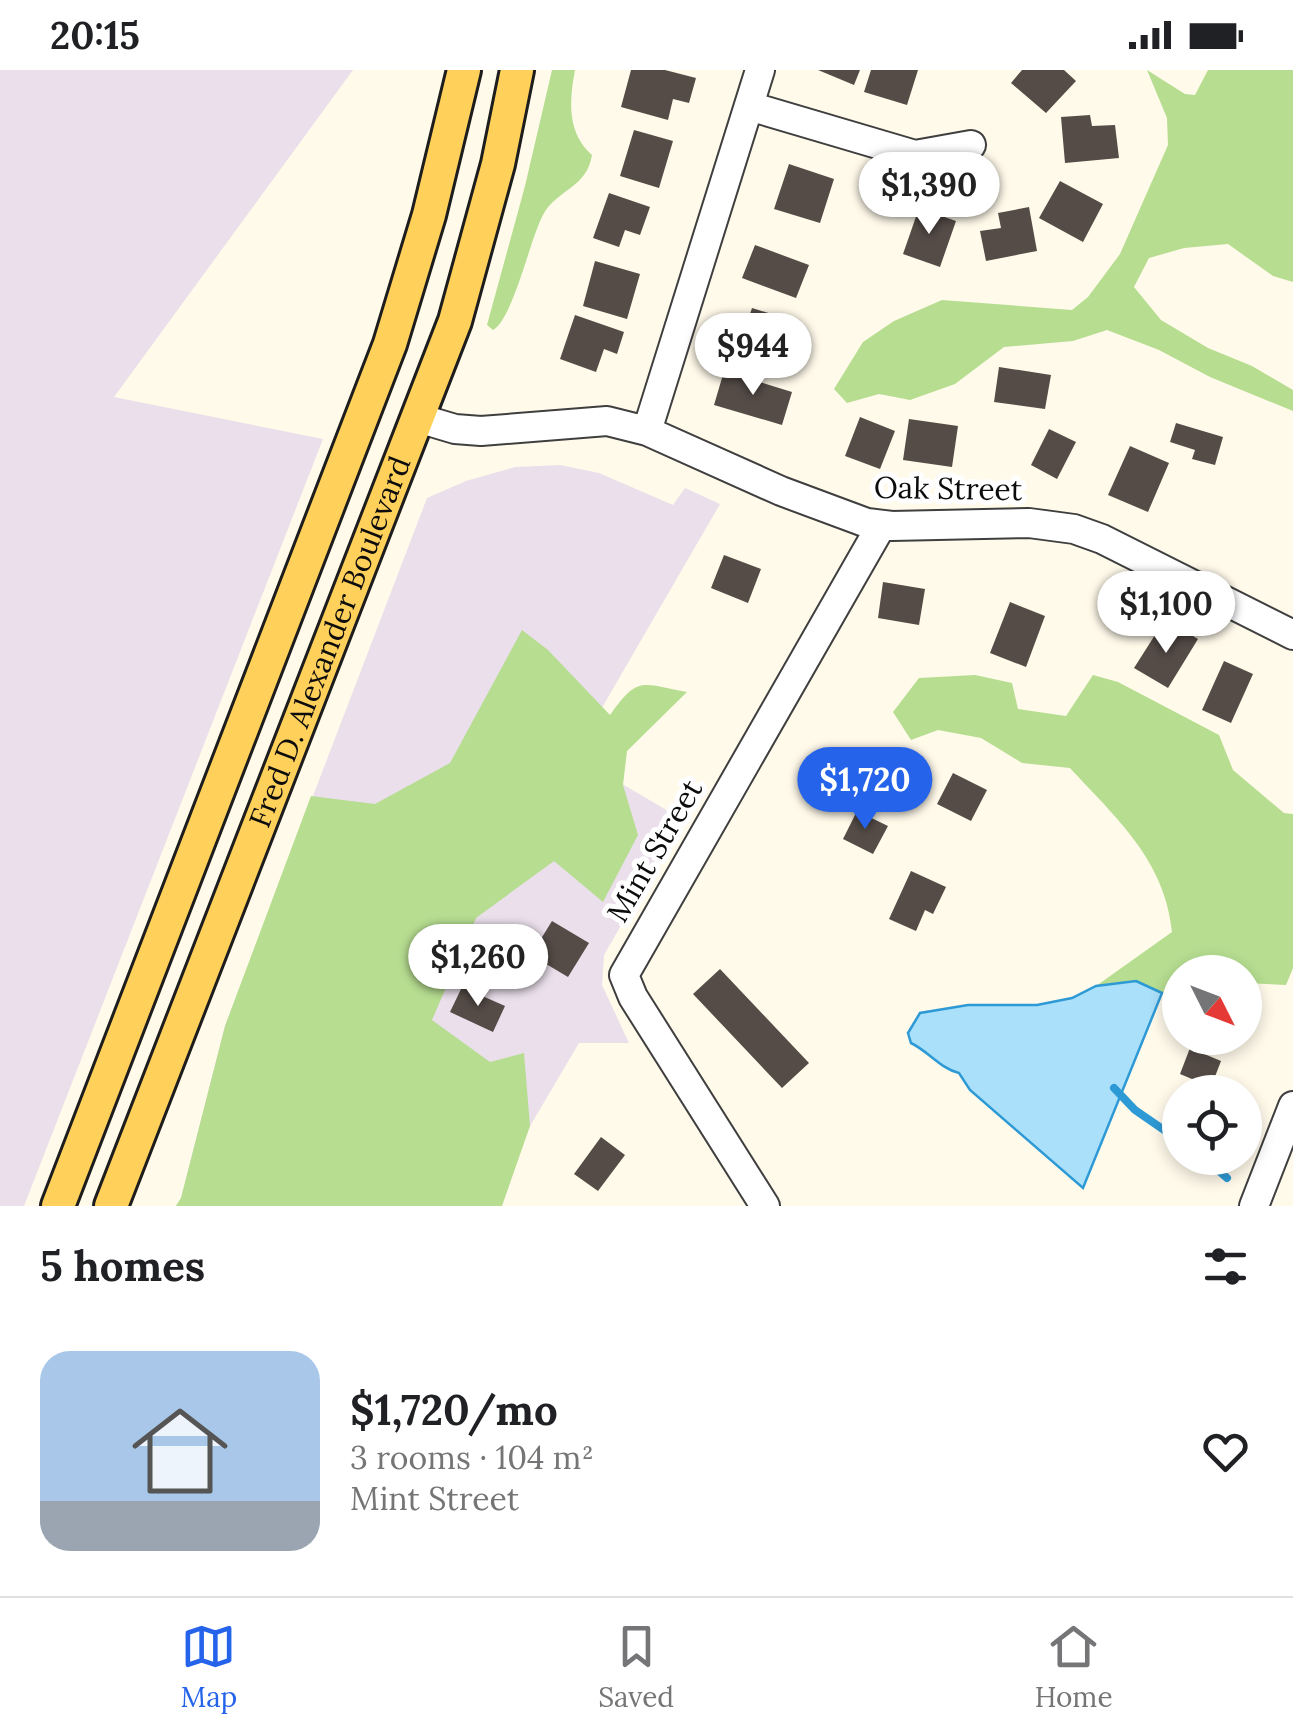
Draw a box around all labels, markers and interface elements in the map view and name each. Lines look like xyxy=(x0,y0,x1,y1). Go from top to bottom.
text: 20:15 xyxy=(50,11,140,59)
pin: $1,390 xyxy=(848,152,1010,237)
text: $1,390 xyxy=(881,164,977,205)
pin: $944 xyxy=(694,313,812,398)
text: $944 xyxy=(717,325,789,366)
street label: Fred D. Alexander Boulevard xyxy=(240,451,419,833)
street label: Oak Street xyxy=(874,468,1023,508)
pin: $1,100 xyxy=(1085,571,1247,656)
text: $1,100 xyxy=(1119,583,1213,624)
pin: $1,720 xyxy=(784,747,946,832)
text: $1,720 xyxy=(819,759,911,800)
street label: Mint Street xyxy=(598,772,710,929)
pin: $1,260 xyxy=(397,924,559,1009)
text: $1,260 xyxy=(430,936,526,977)
north arrow xyxy=(1162,955,1262,1055)
map controls xyxy=(1162,955,1262,1175)
button: locate xyxy=(1162,1075,1262,1175)
text: 5 homes xyxy=(40,1239,205,1293)
icon: filters xyxy=(1198,1239,1253,1294)
text: $1,720/mo xyxy=(350,1383,558,1437)
icon: home xyxy=(120,1391,240,1511)
icon: heart xyxy=(1198,1424,1253,1479)
text: 3 rooms · 104 m² xyxy=(350,1437,594,1478)
text: Mint Street xyxy=(350,1478,519,1519)
tab: Map xyxy=(180,1619,237,1715)
tab: Saved xyxy=(598,1619,674,1715)
tab: Home xyxy=(1035,1619,1113,1715)

